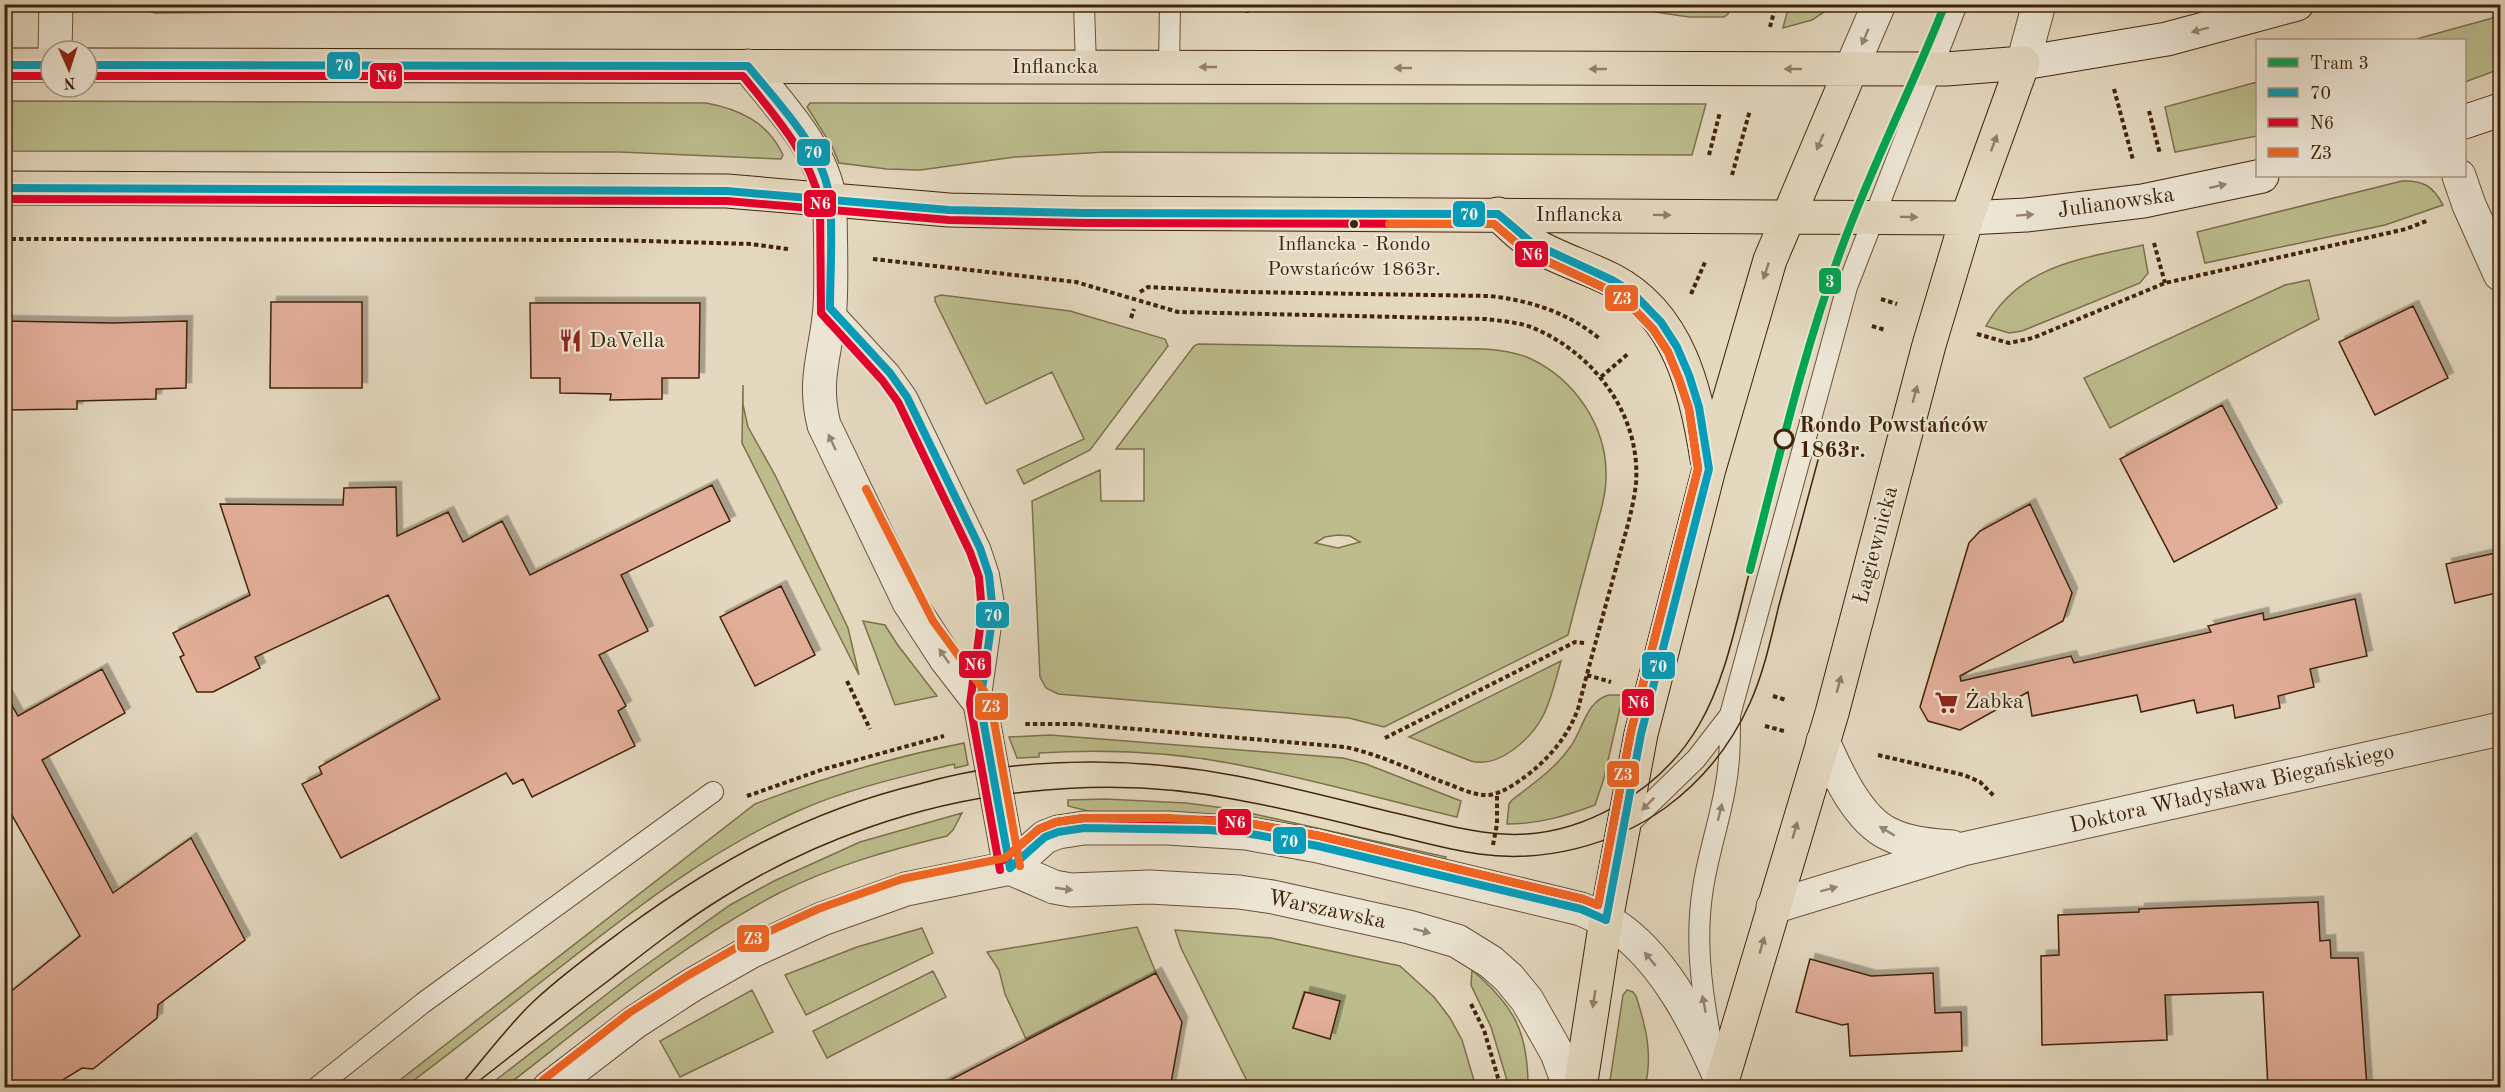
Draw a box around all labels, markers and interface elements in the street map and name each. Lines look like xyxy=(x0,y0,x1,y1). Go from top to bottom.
one-way arrow xyxy=(2191,26,2209,35)
one-way arrow xyxy=(1861,28,1870,45)
north arrow xyxy=(39,39,99,99)
legend xyxy=(2256,39,2466,177)
line badge: 70 xyxy=(326,51,361,80)
text: Tram 3 xyxy=(2310,55,2369,73)
street label: Inflancka xyxy=(1012,56,1099,78)
text: 70 xyxy=(335,59,353,75)
line badge: N6 xyxy=(369,62,403,90)
one-way arrow xyxy=(1198,62,1217,72)
one-way arrow xyxy=(1393,63,1412,73)
one-way arrow xyxy=(1588,64,1607,74)
one-way arrow xyxy=(1783,64,1802,74)
text: N6 xyxy=(375,70,397,86)
text: N xyxy=(62,74,76,90)
text: 70 xyxy=(2310,85,2331,103)
text: N6 xyxy=(2310,115,2334,133)
one-way arrow xyxy=(1815,133,1824,151)
one-way arrow xyxy=(1990,134,1999,152)
line badge: 70 xyxy=(796,138,831,167)
text: Z3 xyxy=(2310,145,2332,163)
text: 70 xyxy=(804,146,822,162)
one-way arrow xyxy=(2209,181,2228,190)
street label: Julianowska xyxy=(2056,184,2176,222)
line badge: N6 xyxy=(803,189,837,218)
text: N6 xyxy=(809,197,831,213)
line badge: 70 xyxy=(1452,200,1486,228)
street label: Inflancka xyxy=(1536,204,1623,226)
text: 70 xyxy=(1460,208,1478,224)
one-way arrow xyxy=(2016,210,2035,220)
one-way arrow xyxy=(1652,211,1671,220)
one-way arrow xyxy=(1899,212,1918,222)
marker: Inflancka - Rondo Powstańców 1863r. xyxy=(1348,218,1360,230)
place label: Inflancka - Rondo Powstańców 1863r. xyxy=(1267,235,1441,280)
line badge: N6 xyxy=(1514,240,1549,268)
text: N6 xyxy=(1521,248,1543,264)
one-way arrow xyxy=(1761,262,1770,280)
line badge: 3 xyxy=(1818,267,1842,295)
text: 3 xyxy=(1825,275,1835,291)
line badge: Z3 xyxy=(1604,284,1639,312)
text: Z3 xyxy=(1612,292,1632,308)
restaurant icon: DaVella xyxy=(558,328,584,354)
place label: DaVella xyxy=(589,330,665,352)
one-way arrow xyxy=(1911,385,1921,403)
place label: Rondo Powstańców 1863r. xyxy=(1799,415,1989,462)
marker: Rondo Powstańców 1863r. xyxy=(1774,429,1794,449)
one-way arrow xyxy=(827,433,836,450)
street label: Łagiewnicka xyxy=(1850,484,1902,606)
line badge: 70 xyxy=(975,601,1010,629)
text: 70 xyxy=(984,609,1002,625)
one-way arrow xyxy=(938,649,950,665)
line badge: N6 xyxy=(958,650,992,679)
line badge: 70 xyxy=(1641,651,1676,680)
text: N6 xyxy=(964,658,986,674)
text: 70 xyxy=(1649,660,1667,676)
one-way arrow xyxy=(1835,675,1844,693)
line badge: N6 xyxy=(1621,688,1655,717)
place label: Żabka xyxy=(1965,688,2024,713)
supermarket icon: Żabka xyxy=(1934,689,1960,715)
line badge: Z3 xyxy=(974,692,1009,721)
text: N6 xyxy=(1627,696,1649,712)
text: Z3 xyxy=(981,700,1001,716)
street label: Doktora Władysława Biegańskiego xyxy=(2067,741,2397,837)
line badge: Z3 xyxy=(1606,760,1640,788)
text: Z3 xyxy=(1613,768,1633,784)
one-way arrow xyxy=(1641,796,1655,810)
one-way arrow xyxy=(1715,802,1725,821)
line badge: N6 xyxy=(1217,808,1252,836)
text: N6 xyxy=(1224,816,1246,832)
one-way arrow xyxy=(1791,821,1801,839)
line badge: 70 xyxy=(1272,826,1307,855)
one-way arrow xyxy=(1878,826,1895,836)
text: 70 xyxy=(1280,835,1298,851)
one-way arrow xyxy=(1820,883,1838,893)
one-way arrow xyxy=(1055,884,1074,893)
street label: Warszawska xyxy=(1266,887,1388,933)
line badge: Z3 xyxy=(736,924,770,953)
one-way arrow xyxy=(1413,926,1432,936)
text: Z3 xyxy=(743,932,763,948)
one-way arrow xyxy=(1758,936,1767,954)
one-way arrow xyxy=(1644,952,1657,967)
one-way arrow xyxy=(1589,990,1598,1009)
one-way arrow xyxy=(1699,995,1708,1014)

